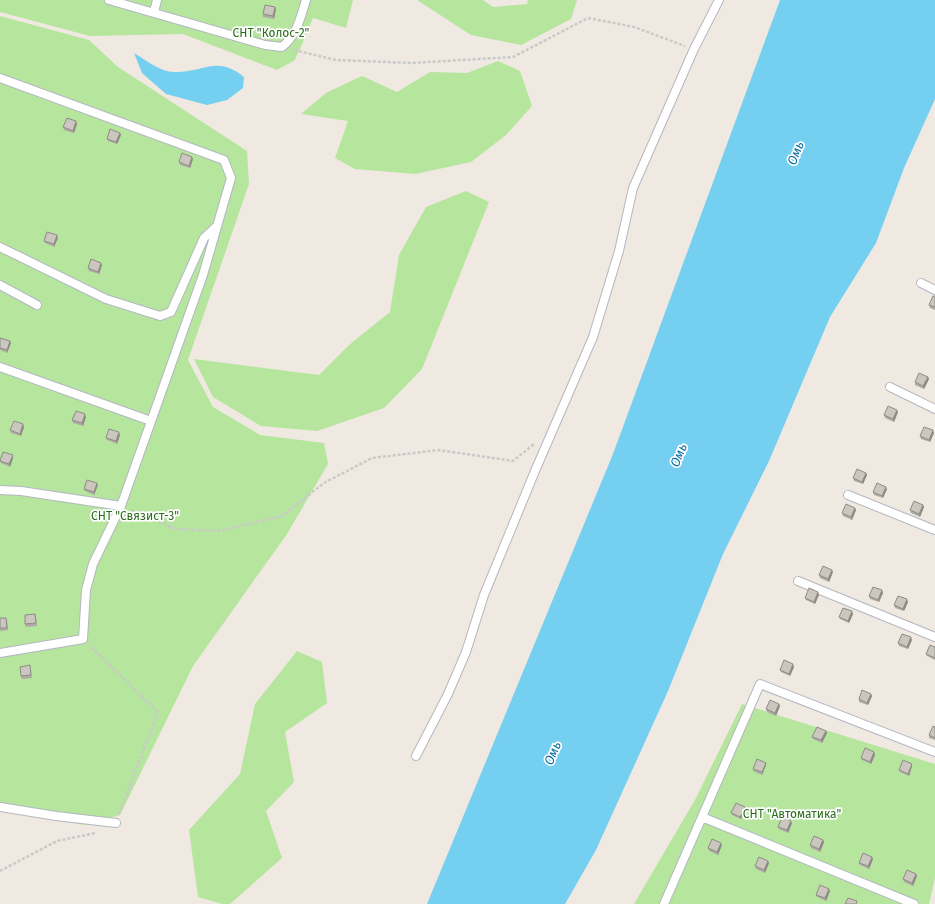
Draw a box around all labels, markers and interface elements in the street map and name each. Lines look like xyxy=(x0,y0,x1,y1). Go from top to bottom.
park label: СНТ "Колос-2" xyxy=(233,26,310,40)
water label: Омь xyxy=(784,139,807,167)
water label: Омь xyxy=(667,441,690,469)
park label: СНТ "Связист-3" xyxy=(91,509,179,523)
water label: Омь xyxy=(541,739,564,767)
park label: СНТ "Автоматика" xyxy=(743,807,841,821)

